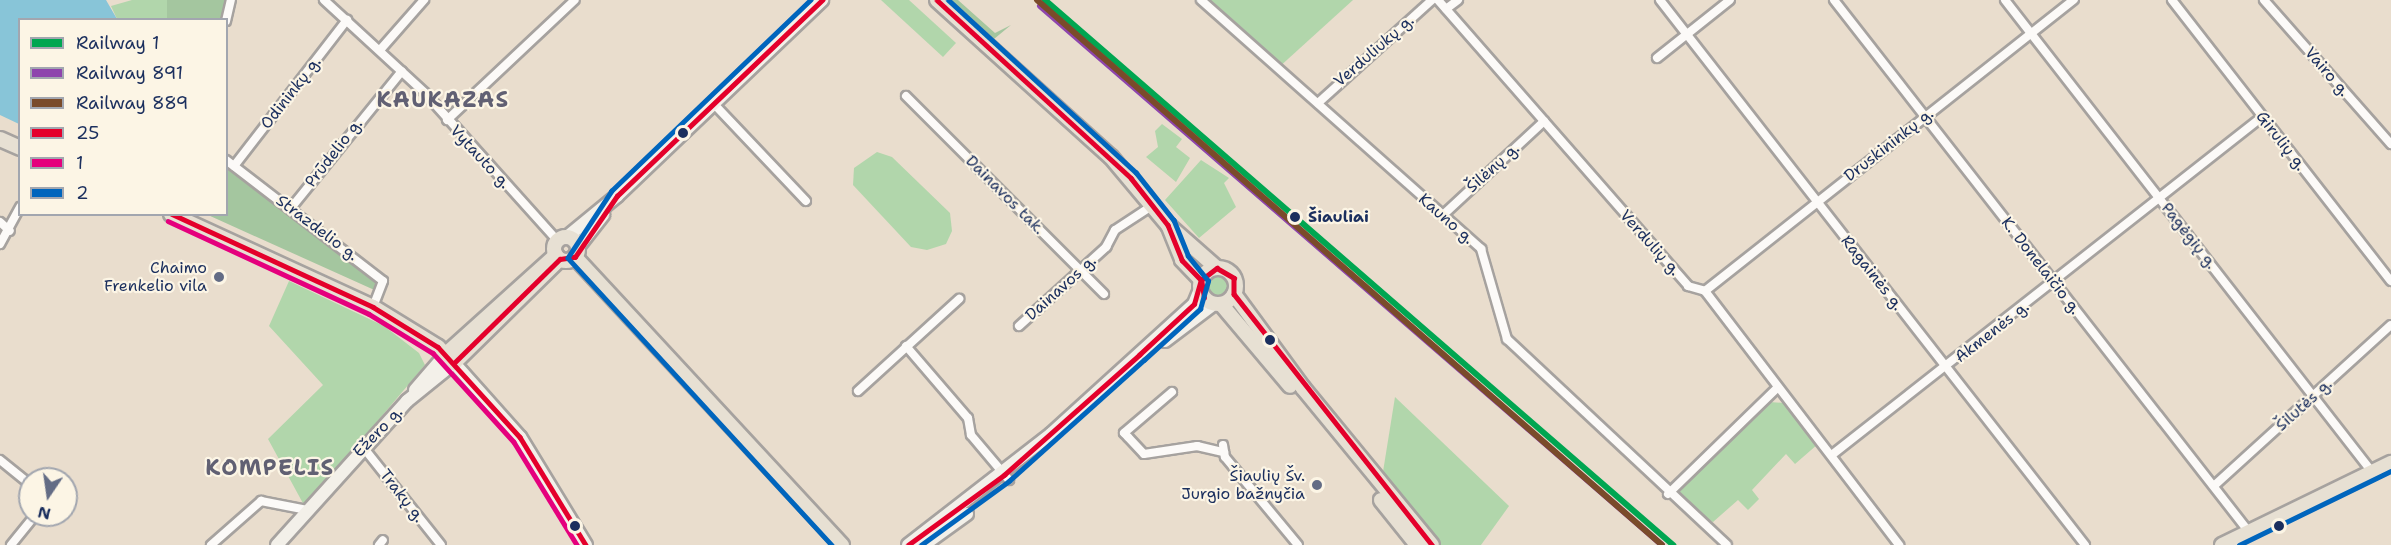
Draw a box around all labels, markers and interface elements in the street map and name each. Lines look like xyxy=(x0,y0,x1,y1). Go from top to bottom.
street label: Verduliukų g. xyxy=(1330,11,1418,91)
legend xyxy=(18,18,228,216)
text: Railway 1 xyxy=(76,31,160,55)
street label: Vairo g. xyxy=(2300,43,2354,101)
street label: Odininkų g. xyxy=(257,53,325,133)
text: Railway 891 xyxy=(76,61,183,85)
district label: KAUKAZAS xyxy=(377,87,509,113)
text: Railway 889 xyxy=(76,91,188,115)
street label: Druskininkų g. xyxy=(1840,104,1938,186)
street label: Girulių g. xyxy=(2252,107,2310,175)
street label: Prūdelio g. xyxy=(301,115,367,191)
text: 25 xyxy=(76,121,99,145)
street label: Vytauto g. xyxy=(446,121,514,193)
unlabelled marker xyxy=(677,127,689,139)
street label: Šilėnų g. xyxy=(1462,139,1524,197)
text: 1 xyxy=(76,151,84,175)
street label: Dainavos tak. xyxy=(961,151,1049,239)
text: 2 xyxy=(76,181,89,205)
street label: Kauno g. xyxy=(1414,190,1478,248)
street label: Strazdelio g. xyxy=(272,191,362,265)
street label: Pagėgių g. xyxy=(2157,199,2221,273)
street label: Verdulių g. xyxy=(1615,206,1685,280)
place label: Šiauliai xyxy=(1308,207,1369,227)
marker: Šiauliai xyxy=(1286,208,1304,226)
street label: K. Donelaičio g. xyxy=(1997,214,2085,318)
street label: Ragainės g. xyxy=(1837,232,1907,314)
street label: Dainavos g. xyxy=(1022,251,1100,325)
place label: Chaimo Frenkelio vila xyxy=(104,258,207,296)
marker: Chaimo Frenkelio vila xyxy=(212,270,226,284)
street label: Akmenės g. xyxy=(1951,297,2033,367)
unlabelled marker xyxy=(1264,334,1276,346)
street label: Šilutės g. xyxy=(2272,375,2336,435)
street label: Ežero g. xyxy=(349,403,407,461)
district label: KOMPELIS xyxy=(205,455,335,481)
street label: Trakų g. xyxy=(375,466,429,526)
place label: Šiaulių Šv. Jurgio bažnyčia xyxy=(1181,466,1305,504)
north arrow xyxy=(18,467,78,527)
marker: Šiaulių Šv. Jurgio bažnyčia xyxy=(1310,478,1324,492)
text: N xyxy=(36,501,53,525)
unlabelled marker xyxy=(569,520,581,532)
unlabelled marker xyxy=(2273,520,2285,532)

